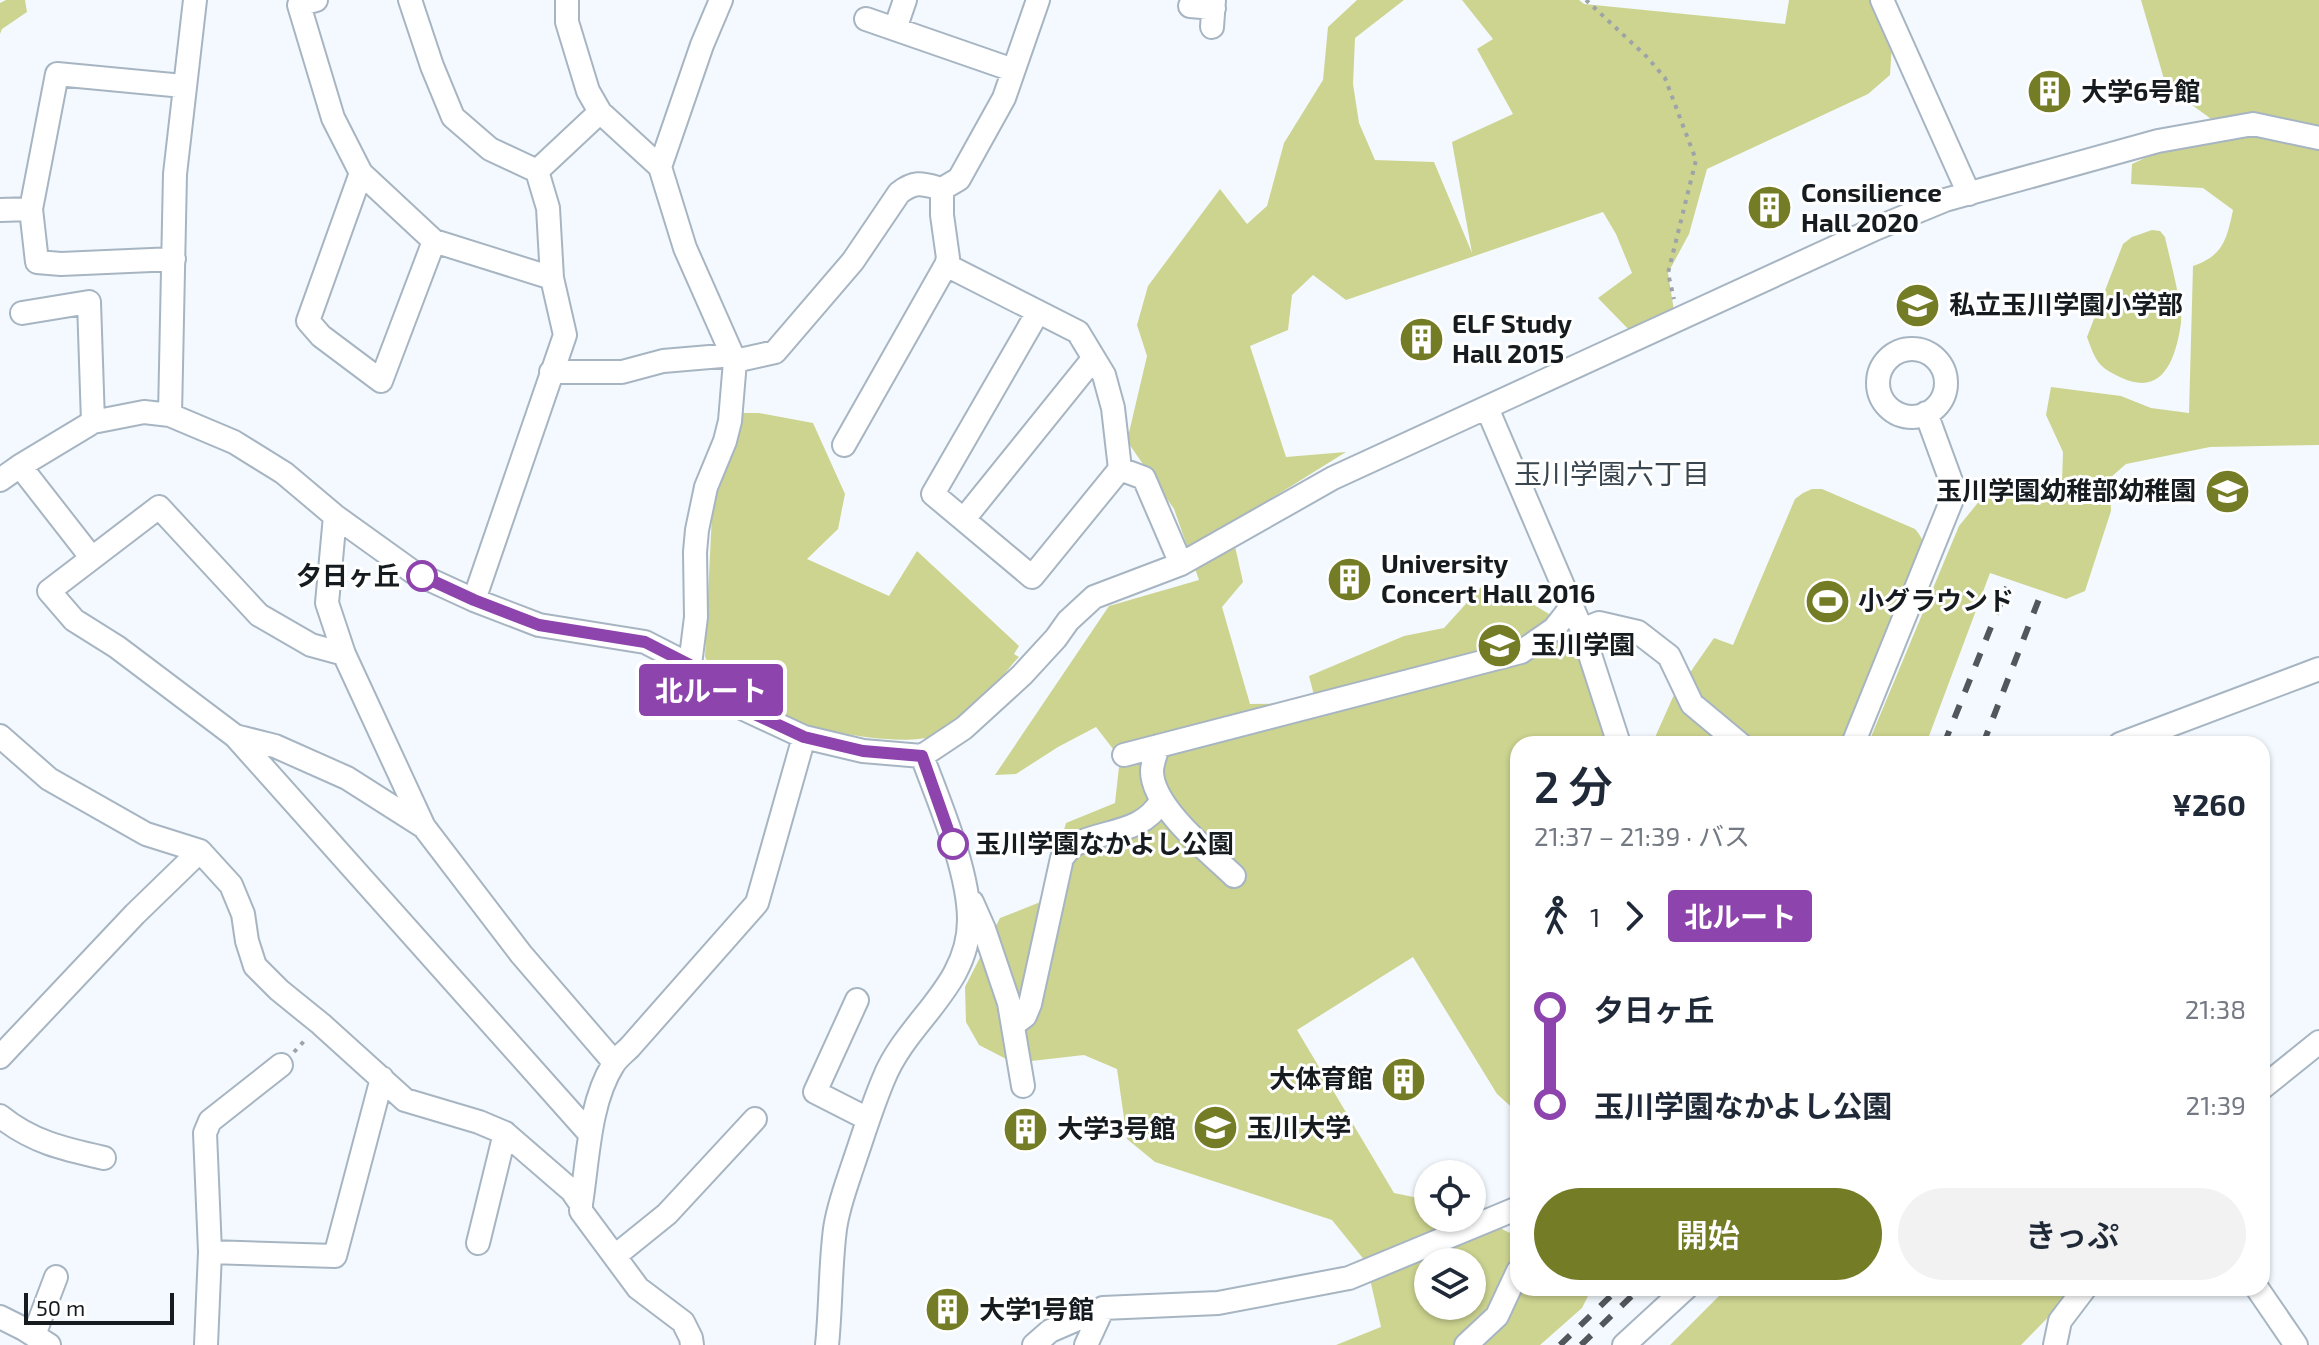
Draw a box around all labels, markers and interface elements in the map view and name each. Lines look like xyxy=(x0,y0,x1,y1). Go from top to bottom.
building icon: 大学6号館 xyxy=(2026,68,2074,116)
place label: 大学6号館 xyxy=(2081,75,2200,106)
place label: Consilience Hall 2020 xyxy=(1801,176,1942,237)
building icon: Consilience Hall 2020 xyxy=(1746,184,1794,232)
school or university icon: 私立玉川学園小学部 xyxy=(1894,281,1942,329)
place label: 私立玉川学園小学部 xyxy=(1949,288,2183,319)
place label: ELF Study Hall 2015 xyxy=(1452,307,1572,368)
building icon: ELF Study Hall 2015 xyxy=(1397,315,1445,363)
district label: 玉川学園六丁目 xyxy=(1514,456,1710,490)
school or university icon: 玉川学園幼稚部幼稚園 xyxy=(2203,467,2251,515)
place label: 玉川学園幼稚部幼稚園 xyxy=(1936,474,2196,505)
place label: University Concert Hall 2016 xyxy=(1381,547,1595,608)
building icon: University Concert Hall 2016 xyxy=(1326,555,1374,603)
place label: 夕日ヶ丘 xyxy=(296,559,400,590)
marker: 夕日ヶ丘 xyxy=(407,561,437,591)
sports icon: 小グラウンド xyxy=(1803,577,1851,625)
place label: 小グラウンド xyxy=(1858,584,2014,615)
school or university icon: 玉川学園 xyxy=(1476,621,1524,669)
place label: 玉川学園 xyxy=(1531,628,1635,659)
line badge: 北ルート xyxy=(655,664,767,716)
text: 北ルート xyxy=(655,673,767,707)
text: 2 分 xyxy=(1534,759,1613,812)
text: ¥260 xyxy=(2172,786,2246,822)
text: 21:37 – 21:39 · バス xyxy=(1534,820,1750,851)
place label: 玉川学園なかよし公園 xyxy=(975,827,1234,858)
marker: 玉川学園なかよし公園 xyxy=(938,829,968,859)
icon: walk xyxy=(1534,894,1578,938)
icon: forward xyxy=(1612,894,1656,938)
text: 北ルート xyxy=(1684,899,1796,933)
text: 1 xyxy=(1590,901,1600,932)
text: 夕日ヶ丘 xyxy=(1594,991,1714,1027)
text: 21:38 xyxy=(2185,993,2246,1024)
building icon: 大体育館 xyxy=(1380,1055,1428,1103)
place label: 大体育館 xyxy=(1269,1062,1373,1093)
text: 玉川学園なかよし公園 xyxy=(1594,1087,1893,1123)
text: 21:39 xyxy=(2186,1089,2246,1120)
school or university icon: 玉川大学 xyxy=(1192,1104,1240,1152)
building icon: 大学3号館 xyxy=(1002,1105,1050,1153)
place label: 玉川大学 xyxy=(1247,1111,1351,1142)
place label: 大学3号館 xyxy=(1057,1112,1176,1143)
map controls xyxy=(1414,1160,1486,1320)
button: locate xyxy=(1414,1160,1486,1232)
button: 開始 xyxy=(1534,1188,1882,1280)
button: きっぷ xyxy=(1898,1188,2246,1280)
button: layers xyxy=(1414,1248,1486,1320)
building icon: 大学1号館 xyxy=(924,1286,972,1334)
scale bar xyxy=(24,1289,174,1325)
place label: 大学1号館 xyxy=(979,1293,1094,1324)
text: 50 m xyxy=(36,1294,85,1320)

